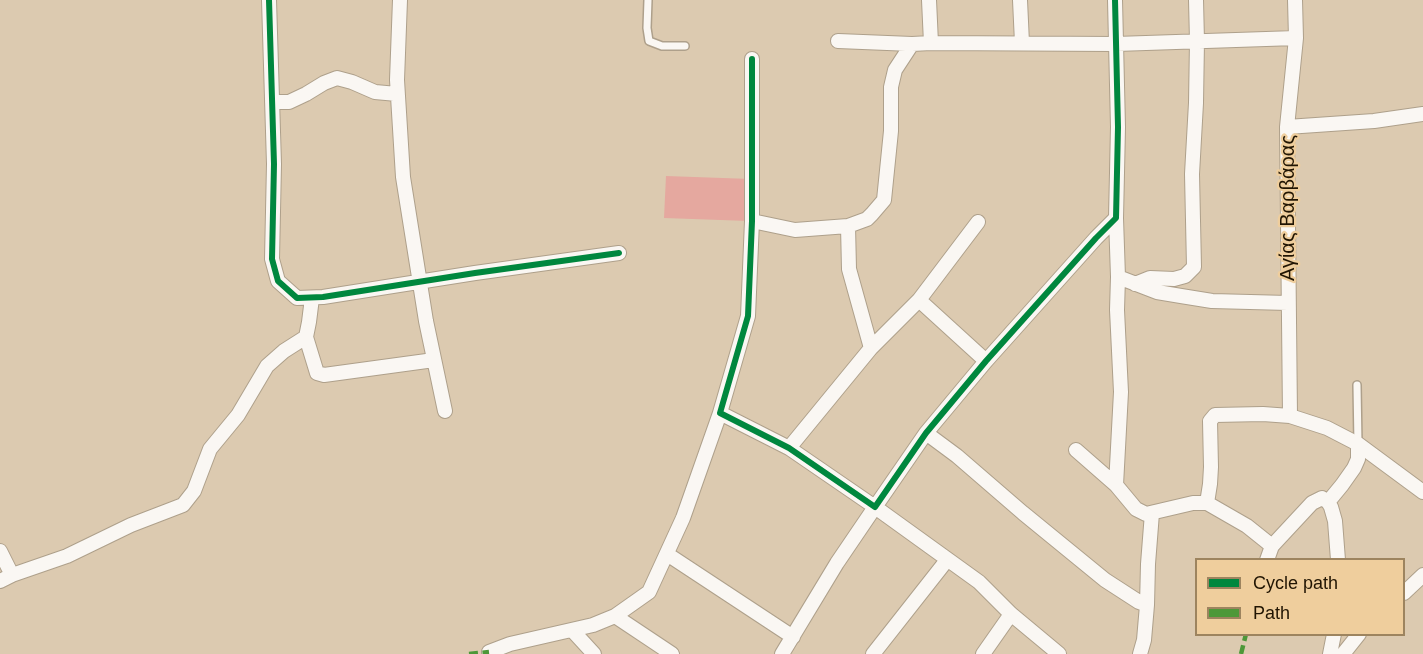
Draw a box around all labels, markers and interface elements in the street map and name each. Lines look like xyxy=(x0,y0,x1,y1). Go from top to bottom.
street label: Αγίας Βαρβάρας xyxy=(1276,135,1300,281)
legend xyxy=(1195,558,1405,636)
text: Cycle path xyxy=(1253,573,1338,593)
text: Path xyxy=(1253,603,1290,623)

